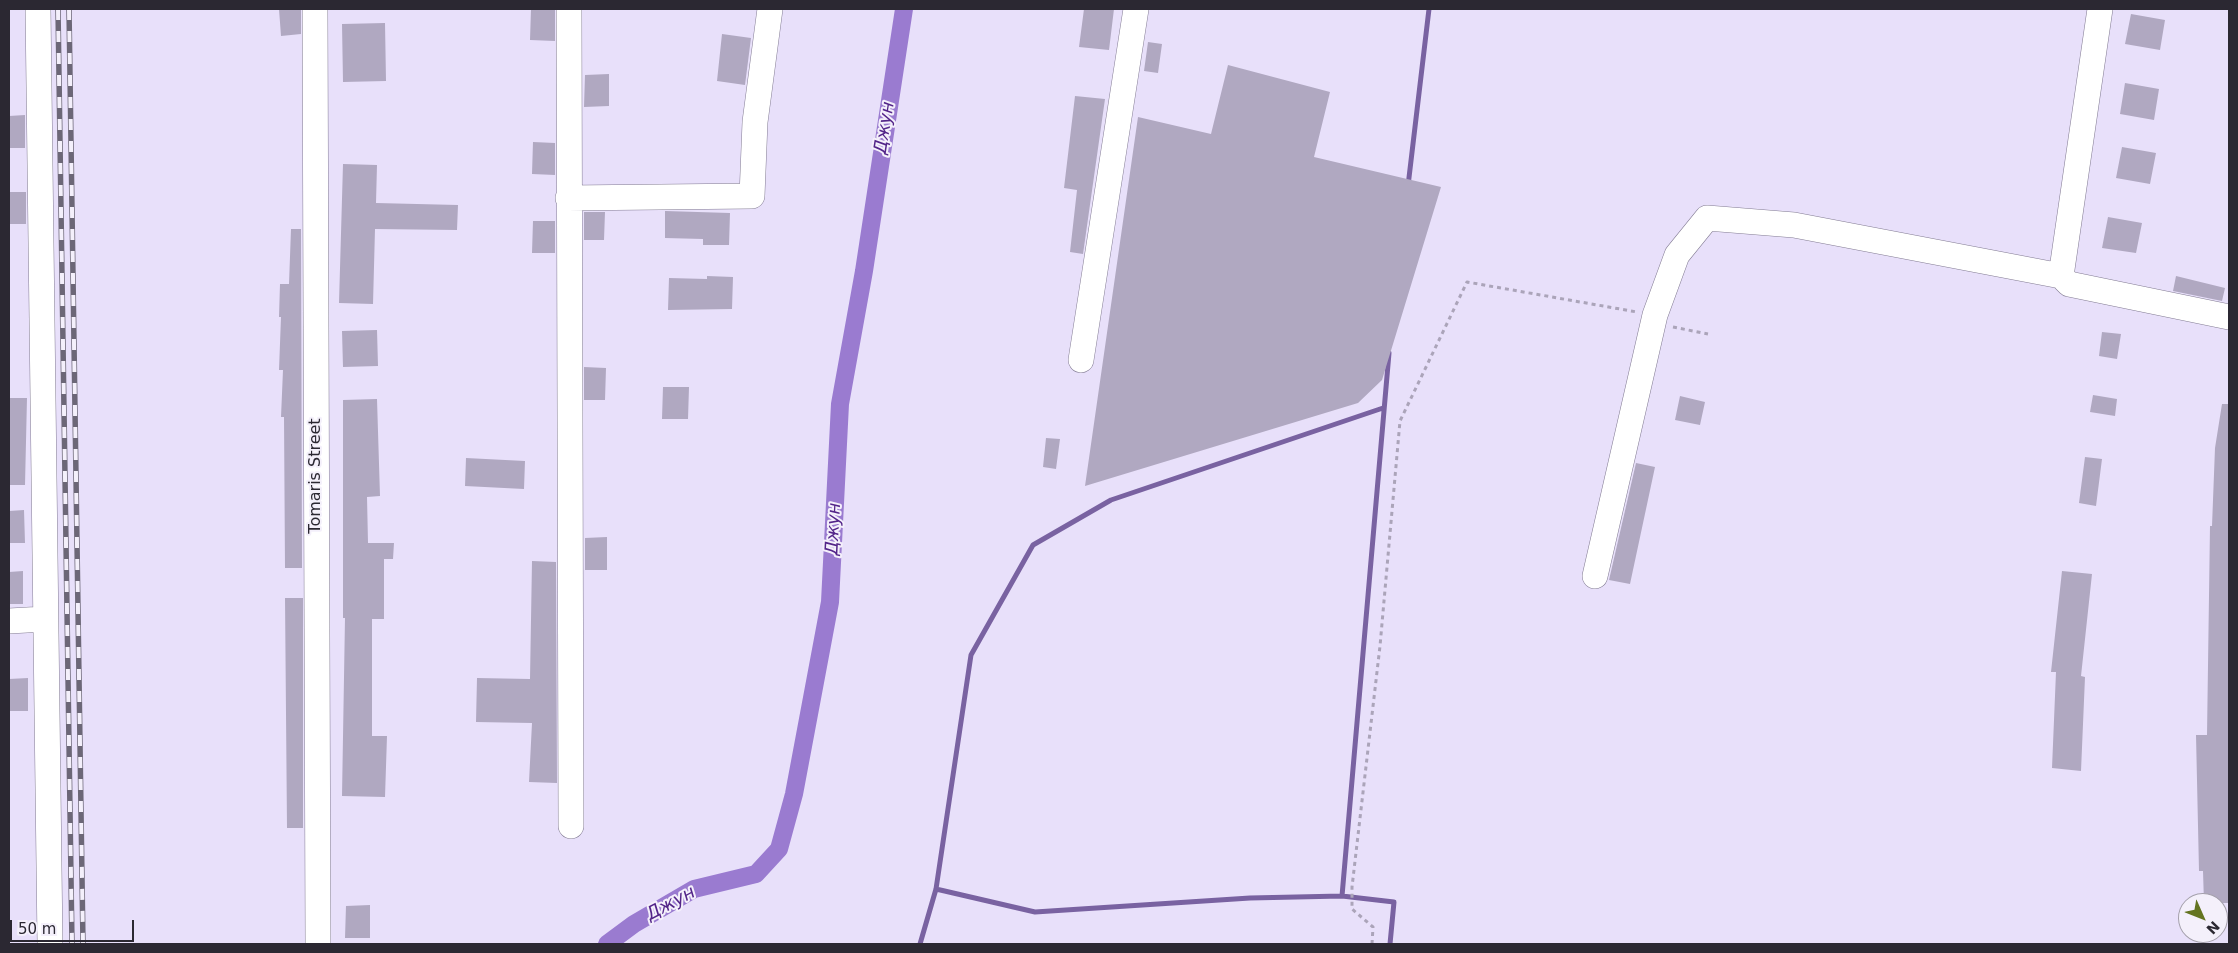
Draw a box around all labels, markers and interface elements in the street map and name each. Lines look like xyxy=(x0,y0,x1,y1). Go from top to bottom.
water label: Джун xyxy=(870,100,900,156)
street label: Tomaris Street xyxy=(306,418,326,534)
water label: Джун xyxy=(822,502,846,556)
water label: Джун xyxy=(643,882,699,926)
north arrow xyxy=(2178,893,2228,943)
scale bar xyxy=(12,910,136,942)
text: N xyxy=(2203,918,2223,937)
text: 50 m xyxy=(18,920,56,938)

